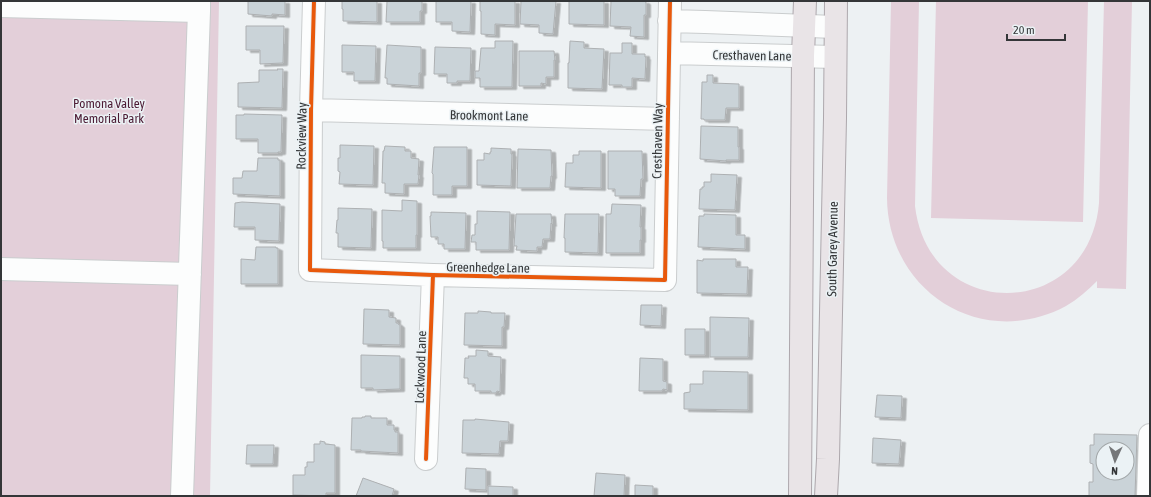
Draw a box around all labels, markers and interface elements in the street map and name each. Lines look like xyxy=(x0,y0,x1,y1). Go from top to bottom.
scale bar xyxy=(1007,16,1065,42)
text: 20 m xyxy=(1013,23,1035,37)
street label: Cresthaven Lane xyxy=(712,47,792,64)
park label: Pomona Valley Memorial Park xyxy=(73,96,146,126)
street label: Rockview Way xyxy=(293,102,310,170)
street label: Cresthaven Way xyxy=(649,102,666,179)
street label: Brookmont Lane xyxy=(450,107,528,124)
street label: South Garey Avenue xyxy=(824,201,841,297)
street label: Greenhedge Lane xyxy=(446,259,530,276)
street label: Lockwood Lane xyxy=(412,330,429,404)
north arrow xyxy=(1095,441,1135,481)
text: N xyxy=(1111,465,1118,477)

